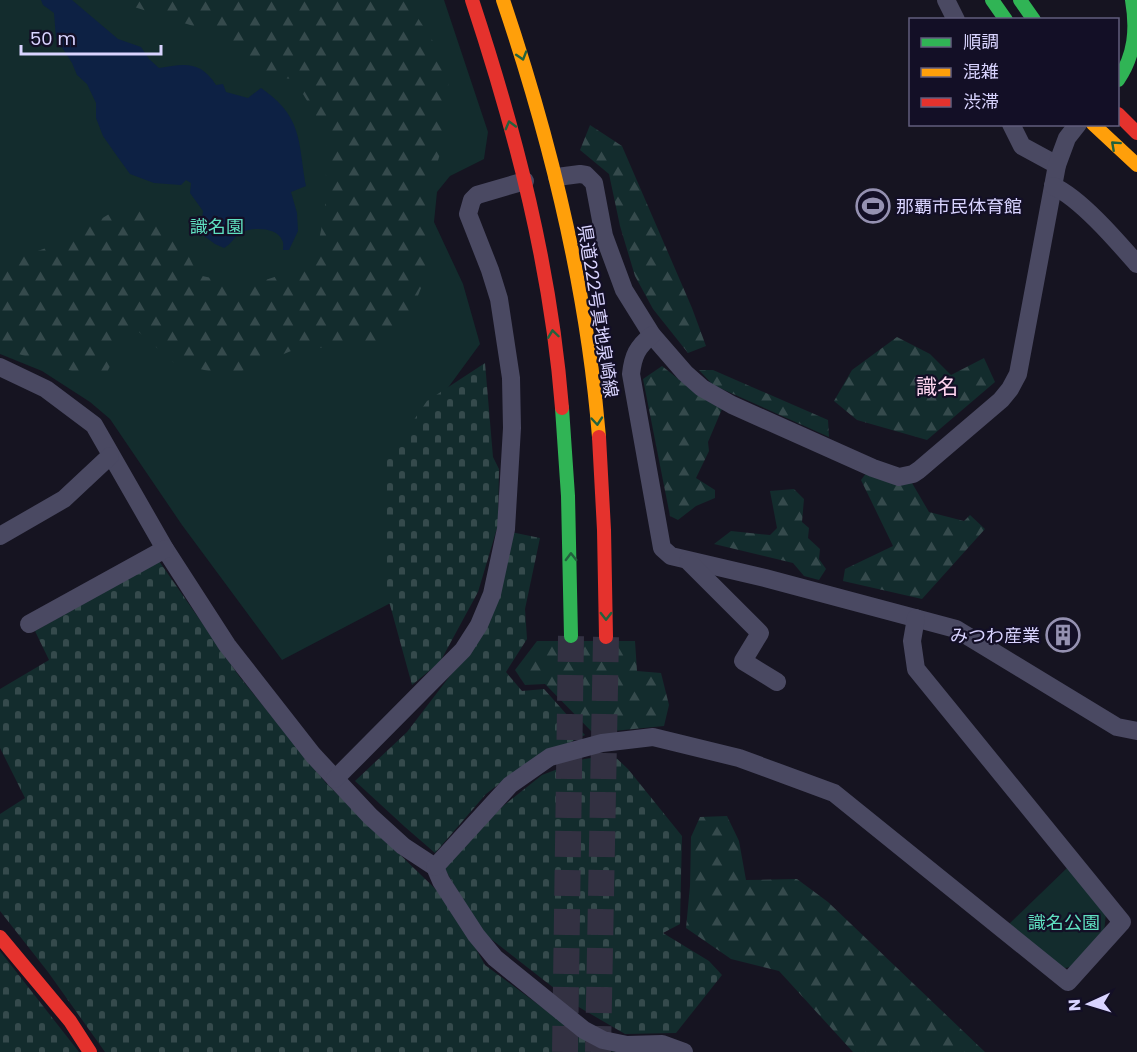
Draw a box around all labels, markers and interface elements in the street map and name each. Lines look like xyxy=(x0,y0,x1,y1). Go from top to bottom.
scale bar xyxy=(21,18,160,56)
legend xyxy=(909,18,1119,126)
text: 50 m xyxy=(30,26,76,51)
text: 順調 xyxy=(963,29,999,54)
one-way arrow xyxy=(515,50,527,60)
text: 混雑 xyxy=(963,59,999,84)
text: 渋滞 xyxy=(963,89,999,114)
one-way arrow xyxy=(504,120,517,130)
one-way arrow xyxy=(1111,141,1122,152)
sports icon: 那覇市民体育館 xyxy=(855,188,891,224)
place label: 那覇市民体育館 xyxy=(896,194,1022,219)
park label: 識名園 xyxy=(190,214,244,239)
street label: 県道222号真地泉崎線 xyxy=(572,223,624,399)
one-way arrow xyxy=(547,329,559,339)
district label: 識名 xyxy=(916,372,958,401)
one-way arrow xyxy=(590,417,603,426)
one-way arrow xyxy=(564,552,577,561)
one-way arrow xyxy=(599,611,612,620)
building icon: みつわ産業 xyxy=(1045,617,1081,653)
place label: みつわ産業 xyxy=(950,623,1040,648)
park label: 識名公園 xyxy=(1028,910,1100,935)
north arrow xyxy=(1059,974,1119,1034)
text: N xyxy=(1063,998,1086,1012)

